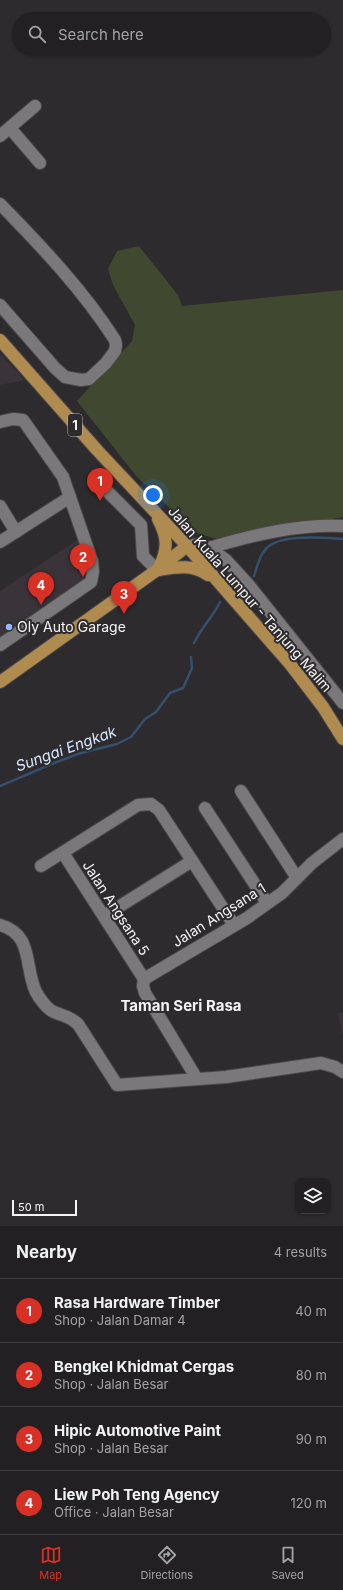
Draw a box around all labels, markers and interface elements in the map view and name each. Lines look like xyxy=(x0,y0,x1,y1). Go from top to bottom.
search box xyxy=(12,12,331,56)
icon: search xyxy=(26,23,48,45)
text: Search here xyxy=(58,25,144,44)
road number: 1 xyxy=(68,414,82,436)
pin: 1 xyxy=(87,468,113,501)
your location xyxy=(143,485,163,505)
street label: Jalan Kuala Lumpur - Tanjung Malim xyxy=(165,502,336,695)
pin: 2 xyxy=(70,544,96,577)
pin: 4 xyxy=(28,572,54,605)
pin: 3 xyxy=(111,581,137,614)
place label: Oly Auto Garage xyxy=(17,618,126,635)
marker: Oly Auto Garage xyxy=(4,622,14,632)
water label: Sungai Engkak xyxy=(13,721,120,776)
street label: Jalan Angsana 5 xyxy=(79,857,153,958)
street label: Jalan Angsana 1 xyxy=(169,879,269,950)
district label: Taman Seri Rasa xyxy=(120,996,242,1015)
map controls xyxy=(295,1178,331,1214)
button: layers xyxy=(295,1178,331,1214)
scale bar xyxy=(12,1198,77,1217)
text: 50 m xyxy=(18,1200,44,1214)
text: Nearby xyxy=(16,1242,77,1262)
text: 4 results xyxy=(274,1244,327,1260)
text: Rasa Hardware Timber xyxy=(54,1293,220,1312)
text: 1 xyxy=(26,1303,32,1319)
text: 40 m xyxy=(295,1303,327,1319)
text: Shop · Jalan Damar 4 xyxy=(54,1312,186,1328)
text: Bengkel Khidmat Cergas xyxy=(54,1357,234,1376)
text: 2 xyxy=(25,1367,33,1383)
text: 80 m xyxy=(296,1367,327,1383)
text: Shop · Jalan Besar xyxy=(54,1376,169,1392)
text: Hipic Automotive Paint xyxy=(54,1421,221,1440)
text: 3 xyxy=(25,1431,33,1447)
text: 90 m xyxy=(296,1431,327,1447)
text: Shop · Jalan Besar xyxy=(54,1440,169,1456)
text: Liew Poh Teng Agency xyxy=(54,1485,220,1504)
text: 4 xyxy=(25,1495,33,1511)
text: 120 m xyxy=(291,1495,327,1511)
text: Office · Jalan Besar xyxy=(54,1504,174,1520)
tab: Map xyxy=(39,1544,62,1582)
tab: Directions xyxy=(141,1544,193,1582)
tab: Saved xyxy=(272,1544,304,1582)

